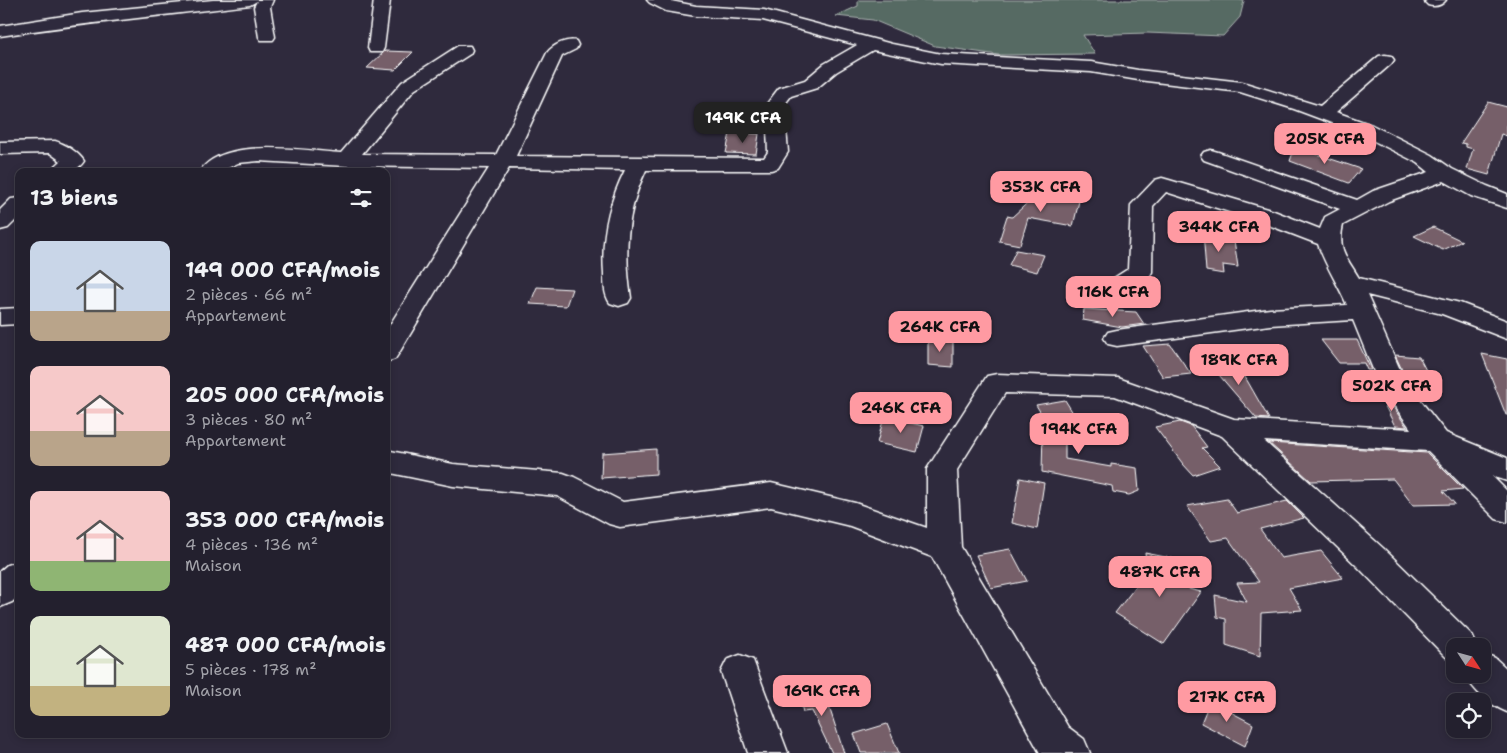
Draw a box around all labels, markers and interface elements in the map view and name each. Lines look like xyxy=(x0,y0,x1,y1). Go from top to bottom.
pin: 149K CFA xyxy=(691,102,795,144)
text: 149K CFA xyxy=(705,107,781,128)
pin: 205K CFA xyxy=(1273,122,1377,165)
text: 205K CFA xyxy=(1285,128,1365,149)
pin: 353K CFA xyxy=(989,170,1093,213)
text: 353K CFA xyxy=(1001,176,1081,197)
text: 13 biens xyxy=(30,184,118,212)
icon: filters xyxy=(347,184,375,212)
pin: 344K CFA xyxy=(1167,210,1271,253)
text: 344K CFA xyxy=(1179,216,1259,237)
text: 149 000 CFA/mois xyxy=(185,256,380,284)
icon: home xyxy=(70,261,130,321)
pin: 116K CFA xyxy=(1061,276,1165,318)
text: 116K CFA xyxy=(1077,281,1149,302)
text: 2 pièces · 66 m² xyxy=(185,284,312,305)
text: Appartement xyxy=(185,305,286,326)
pin: 264K CFA xyxy=(888,310,992,353)
text: 264K CFA xyxy=(900,316,980,337)
pin: 189K CFA xyxy=(1187,344,1291,386)
text: 189K CFA xyxy=(1201,349,1277,370)
pin: 502K CFA xyxy=(1340,370,1444,412)
text: 502K CFA xyxy=(1352,375,1432,396)
text: 205 000 CFA/mois xyxy=(185,381,384,409)
icon: home xyxy=(70,386,130,446)
pin: 246K CFA xyxy=(849,392,953,434)
text: 246K CFA xyxy=(861,397,941,418)
text: 3 pièces · 80 m² xyxy=(185,409,312,430)
pin: 194K CFA xyxy=(1027,412,1131,455)
text: 194K CFA xyxy=(1041,418,1117,439)
text: Appartement xyxy=(185,430,286,451)
text: 353 000 CFA/mois xyxy=(185,506,384,534)
icon: home xyxy=(70,511,130,571)
text: 4 pièces · 136 m² xyxy=(185,534,318,555)
text: Maison xyxy=(185,555,242,576)
pin: 487K CFA xyxy=(1108,556,1212,598)
text: 487K CFA xyxy=(1120,561,1200,582)
text: 487 000 CFA/mois xyxy=(185,631,386,659)
icon: home xyxy=(70,636,130,696)
north arrow xyxy=(1446,638,1491,682)
map controls xyxy=(1446,638,1491,738)
text: 5 pièces · 178 m² xyxy=(185,659,317,680)
pin: 169K CFA xyxy=(770,674,874,717)
text: Maison xyxy=(185,680,242,701)
text: 169K CFA xyxy=(784,680,860,701)
pin: 217K CFA xyxy=(1175,680,1279,723)
text: 217K CFA xyxy=(1189,686,1265,707)
button: locate xyxy=(1446,693,1491,738)

